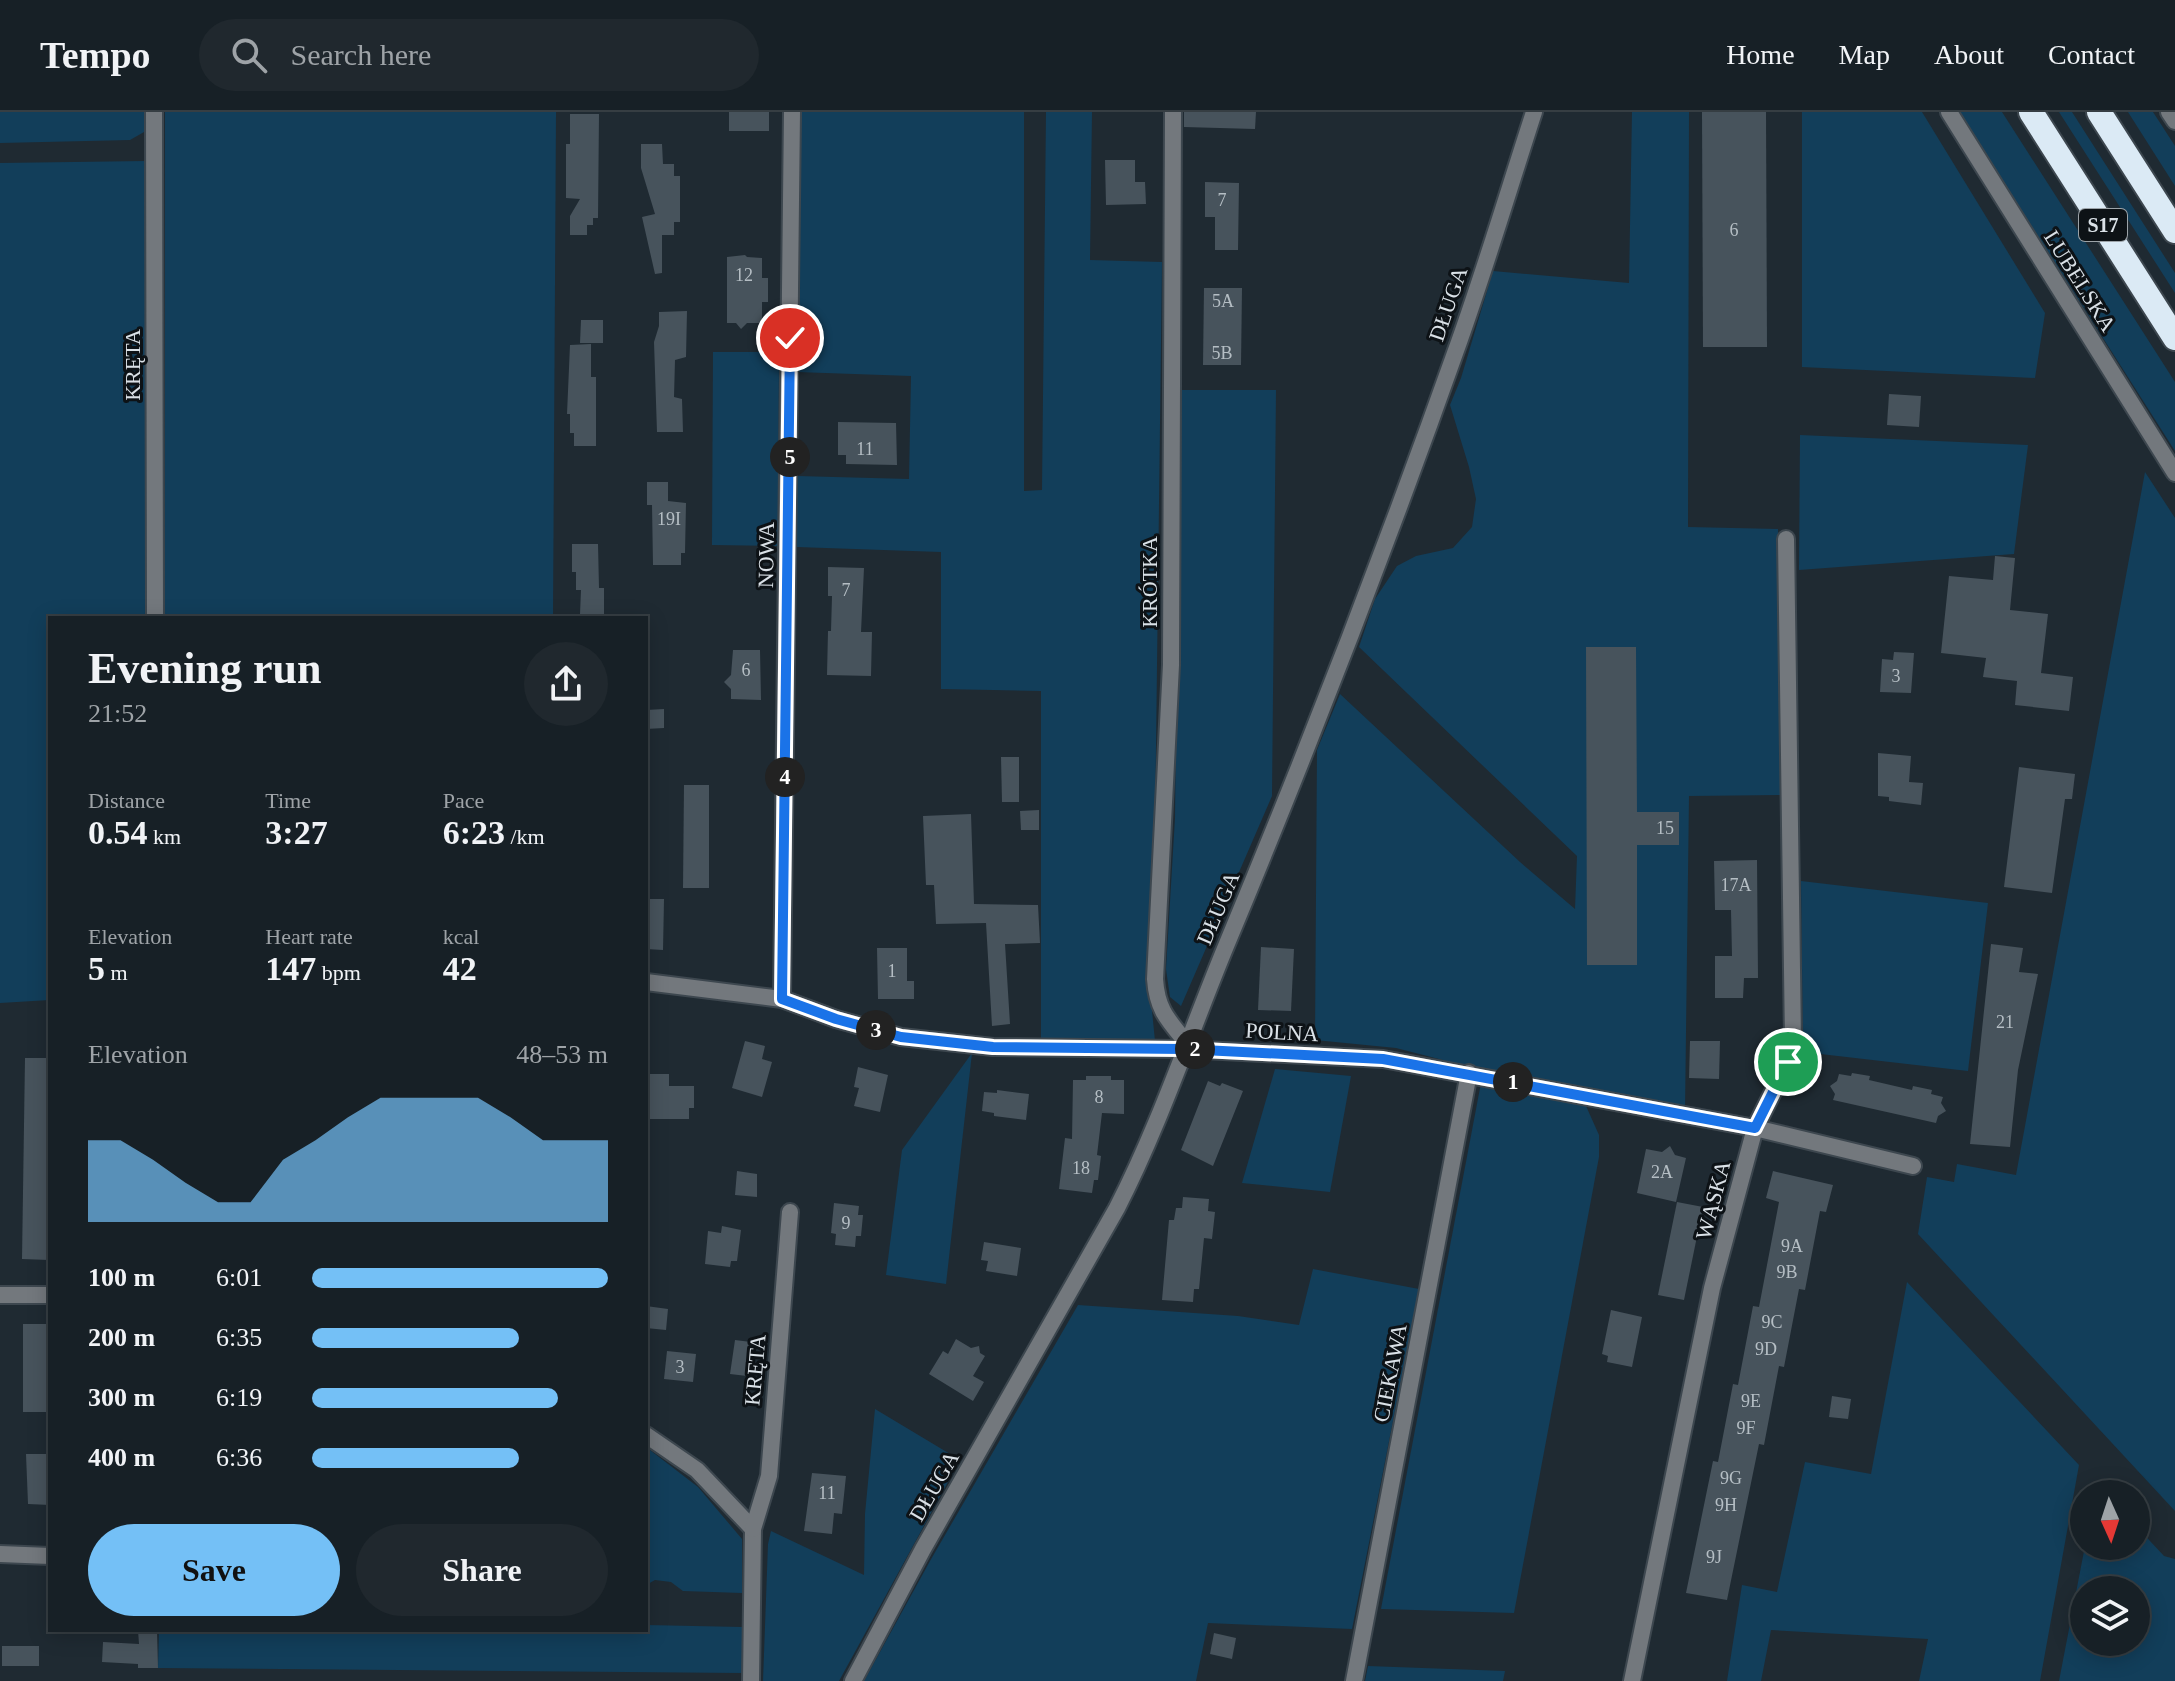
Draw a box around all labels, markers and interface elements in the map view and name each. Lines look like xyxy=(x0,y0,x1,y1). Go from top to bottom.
search box xyxy=(199,19,759,91)
icon: search xyxy=(227,33,271,77)
text: Tempo xyxy=(40,34,151,76)
text: Search here xyxy=(291,38,431,71)
text: Home xyxy=(1726,39,1795,70)
text: Map xyxy=(1839,39,1890,70)
text: About xyxy=(1934,39,2004,70)
text: Contact xyxy=(2048,39,2135,70)
house number: 7 xyxy=(1218,190,1227,210)
road number: S17 xyxy=(2079,209,2127,241)
house number: 6 xyxy=(1730,220,1739,240)
street label: LUBELSKA xyxy=(2039,226,2121,336)
street label: DŁUGA xyxy=(1424,263,1472,344)
house number: 12 xyxy=(735,265,753,285)
house number: 5A xyxy=(1212,291,1234,311)
pin xyxy=(756,304,824,372)
icon: check xyxy=(768,316,812,360)
street label: KRĘTA xyxy=(120,329,145,401)
house number: 5B xyxy=(1211,343,1233,363)
pin: 5 xyxy=(770,437,810,477)
house number: 11 xyxy=(856,439,874,459)
text: 5 xyxy=(785,444,796,469)
house number: 19I xyxy=(657,509,681,529)
street label: NOWA xyxy=(753,522,779,588)
street label: KRÓTKA xyxy=(1137,536,1162,628)
house number: 7 xyxy=(842,580,851,600)
button: share xyxy=(524,642,608,726)
text: Evening run xyxy=(88,644,322,693)
house number: 6 xyxy=(742,660,751,680)
house number: 3 xyxy=(1892,666,1901,686)
text: 21:52 xyxy=(88,699,147,728)
pin: 4 xyxy=(765,757,805,797)
text: 4 xyxy=(780,764,791,789)
text: Distance xyxy=(88,788,165,813)
text: Time xyxy=(265,788,311,813)
text: Pace xyxy=(443,788,484,813)
text: 0.54 xyxy=(88,814,148,851)
text: 3:27 xyxy=(265,814,328,851)
text: 6:23 xyxy=(443,814,505,851)
house number: 15 xyxy=(1656,818,1674,838)
text: km xyxy=(148,824,181,849)
text: /km xyxy=(505,824,545,849)
street label: DŁUGA xyxy=(1191,868,1245,948)
house number: 17A xyxy=(1721,875,1752,895)
text: Elevation xyxy=(88,924,172,949)
text: Heart rate xyxy=(265,924,353,949)
text: kcal xyxy=(443,924,479,949)
text: 5 xyxy=(88,950,105,987)
text: 147 xyxy=(265,950,316,987)
text: 42 xyxy=(443,950,477,987)
text: m xyxy=(105,960,128,985)
text: bpm xyxy=(316,960,361,985)
house number: 1 xyxy=(888,961,897,981)
pin: 3 xyxy=(856,1010,896,1050)
house number: 21 xyxy=(1996,1012,2014,1032)
text: 3 xyxy=(871,1017,882,1042)
street label: POLNA xyxy=(1245,1018,1319,1046)
pin xyxy=(1754,1028,1822,1096)
pin: 2 xyxy=(1175,1029,1215,1069)
text: 2 xyxy=(1190,1036,1201,1061)
text: Elevation xyxy=(88,1040,188,1069)
text: 48–53 m xyxy=(516,1040,608,1069)
icon: arrive xyxy=(1766,1040,1810,1084)
pin: 1 xyxy=(1493,1062,1533,1102)
text: 1 xyxy=(1508,1069,1519,1094)
house number: 8 xyxy=(1095,1087,1104,1107)
house number: 18 xyxy=(1072,1158,1090,1178)
street label: WĄSKA xyxy=(1690,1158,1736,1242)
house number: 2A xyxy=(1651,1162,1673,1182)
house number: 9 xyxy=(842,1213,851,1233)
house number: 9A xyxy=(1781,1236,1803,1256)
house number: 9B xyxy=(1776,1262,1798,1282)
text: 100 m xyxy=(88,1263,155,1292)
text: 6:01 xyxy=(216,1263,262,1292)
house number: 9C xyxy=(1761,1312,1783,1332)
street label: CIEKAWA xyxy=(1368,1322,1412,1424)
text: 200 m xyxy=(88,1323,155,1352)
text: 6:35 xyxy=(216,1323,262,1352)
street label: KRĘTA xyxy=(739,1333,771,1407)
house number: 9D xyxy=(1755,1339,1777,1359)
house number: 3 xyxy=(676,1357,685,1377)
text: 300 m xyxy=(88,1383,155,1412)
text: 6:19 xyxy=(216,1383,262,1412)
house number: 9E xyxy=(1741,1391,1761,1411)
house number: 9F xyxy=(1736,1418,1756,1438)
text: 400 m xyxy=(88,1443,155,1472)
text: 6:36 xyxy=(216,1443,262,1472)
street label: DŁUGA xyxy=(904,1446,964,1526)
house number: 9G xyxy=(1720,1468,1742,1488)
north arrow xyxy=(2070,1480,2150,1560)
map controls xyxy=(2070,1480,2150,1656)
house number: 11 xyxy=(818,1483,836,1503)
house number: 9H xyxy=(1715,1495,1737,1515)
button: Save xyxy=(88,1524,340,1616)
button: Share xyxy=(356,1524,608,1616)
house number: 9J xyxy=(1706,1547,1722,1567)
button: layers xyxy=(2070,1576,2150,1656)

